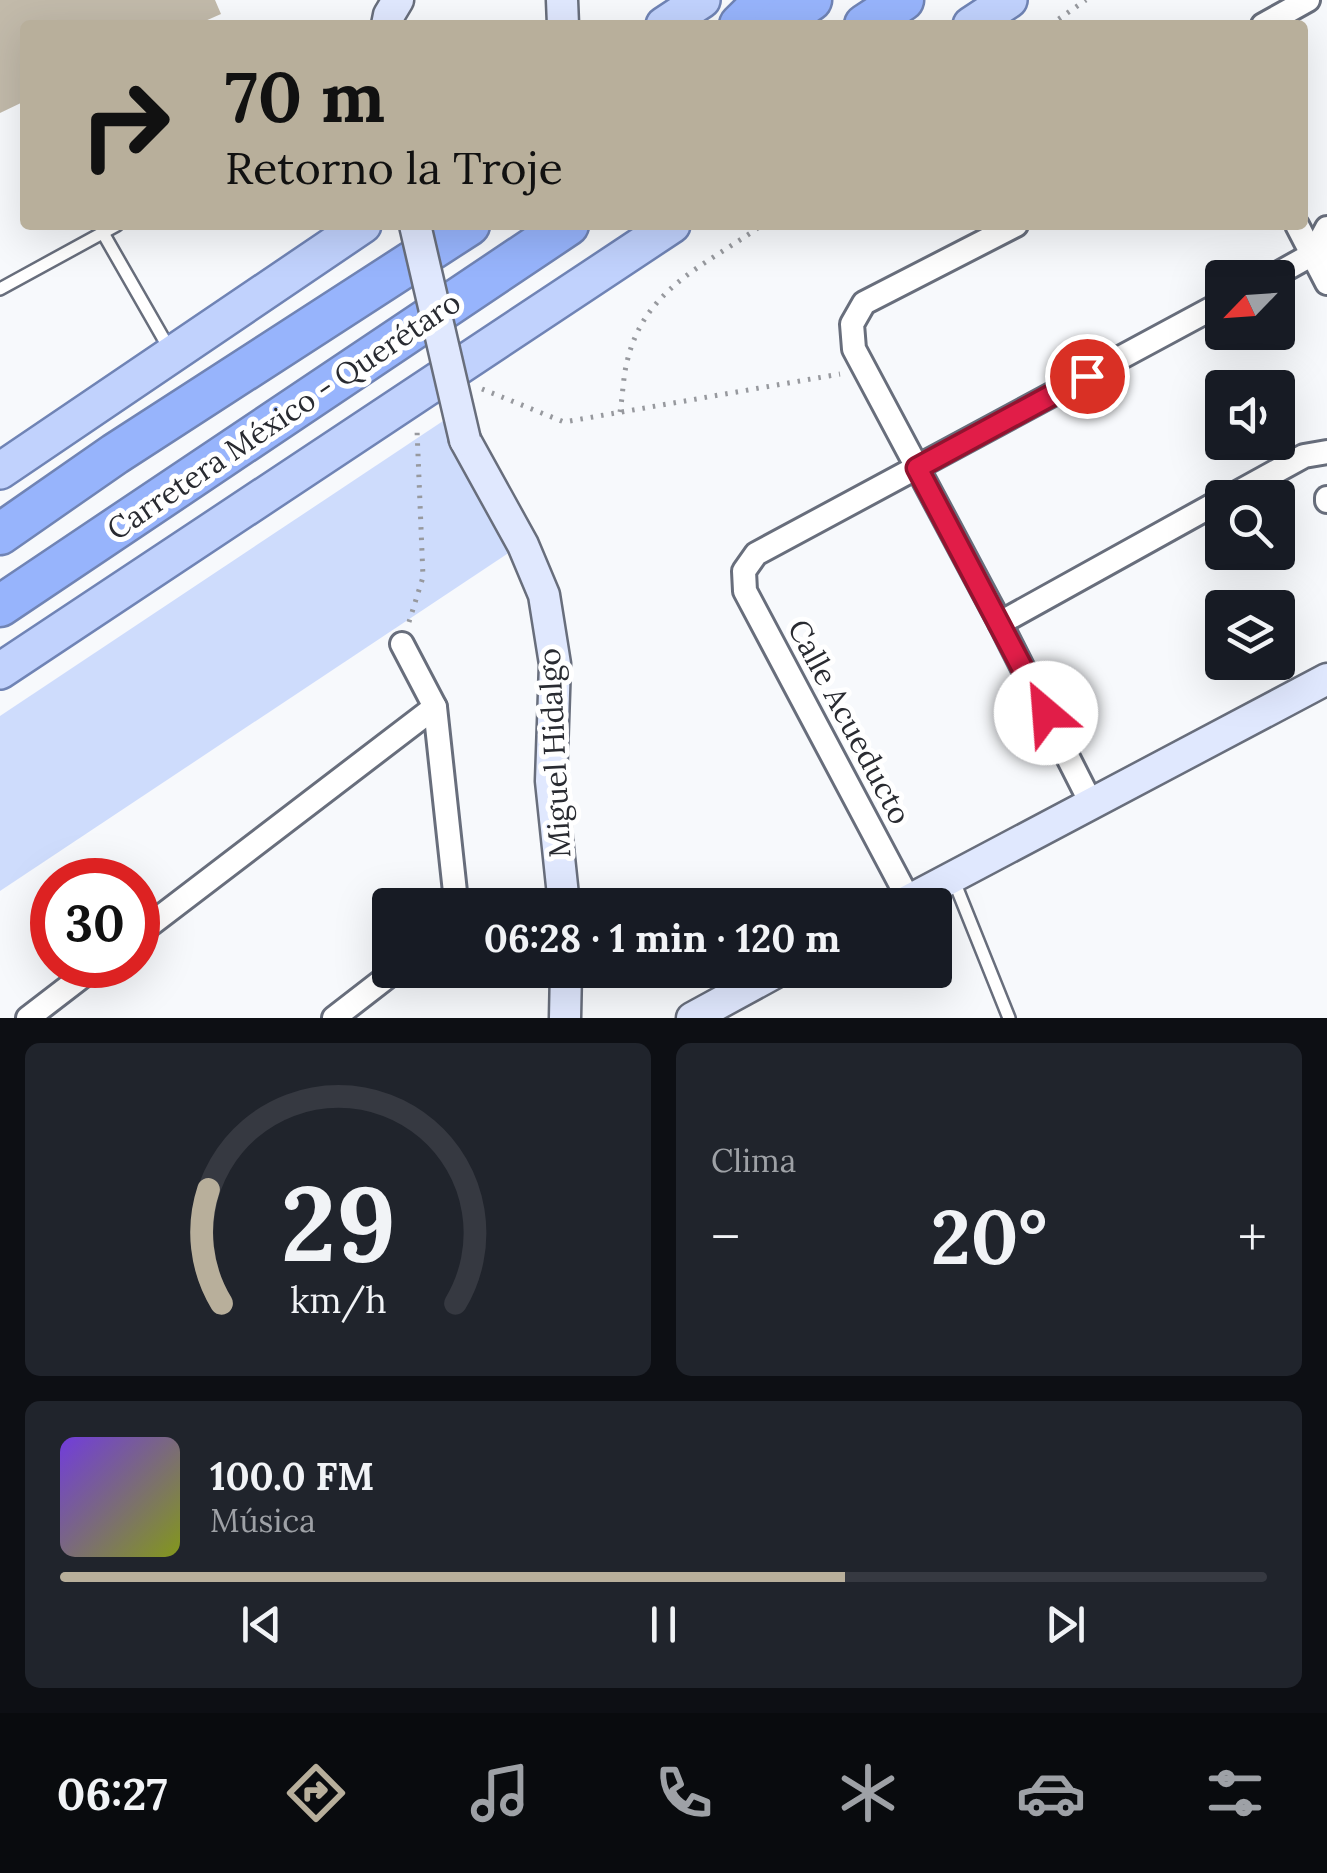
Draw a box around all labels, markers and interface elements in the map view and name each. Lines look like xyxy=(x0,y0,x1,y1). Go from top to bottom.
text: 70 m xyxy=(225,52,385,141)
icon: right xyxy=(60,60,190,190)
text: Retorno la Troje xyxy=(225,139,563,196)
north arrow xyxy=(1205,260,1295,350)
map controls xyxy=(1205,260,1295,680)
street label: Carretera México - Querétaro xyxy=(99,282,467,548)
pin xyxy=(1045,334,1130,419)
icon: arrive xyxy=(1060,349,1115,404)
button: sound xyxy=(1205,370,1295,460)
button: search xyxy=(1205,480,1295,570)
button: layers xyxy=(1205,590,1295,680)
street label: Calle Acueducto xyxy=(780,613,920,830)
street label: Miguel Hidalgo xyxy=(530,647,579,859)
position arrow xyxy=(994,661,1098,765)
speed limit sign: 30 xyxy=(30,858,160,988)
text: 06:28 · 1 min · 120 m xyxy=(484,914,840,962)
text: Clima xyxy=(711,1140,796,1181)
text: 29 xyxy=(280,1156,396,1289)
text: 20° xyxy=(931,1189,1047,1285)
text: − xyxy=(711,1202,740,1272)
text: + xyxy=(1238,1202,1267,1272)
text: km/h xyxy=(290,1277,386,1323)
text: 100.0 FM xyxy=(210,1452,374,1500)
text: Música xyxy=(210,1500,316,1541)
icon: previous xyxy=(234,1597,289,1652)
icon: pause xyxy=(636,1597,691,1652)
icon: next xyxy=(1038,1597,1093,1652)
icon: directions xyxy=(281,1758,351,1828)
icon: music xyxy=(465,1758,535,1828)
icon: phone xyxy=(649,1758,719,1828)
icon: climate xyxy=(833,1758,903,1828)
icon: car xyxy=(1016,1758,1086,1828)
icon: filters xyxy=(1200,1758,1270,1828)
text: 06:27 xyxy=(57,1765,168,1822)

